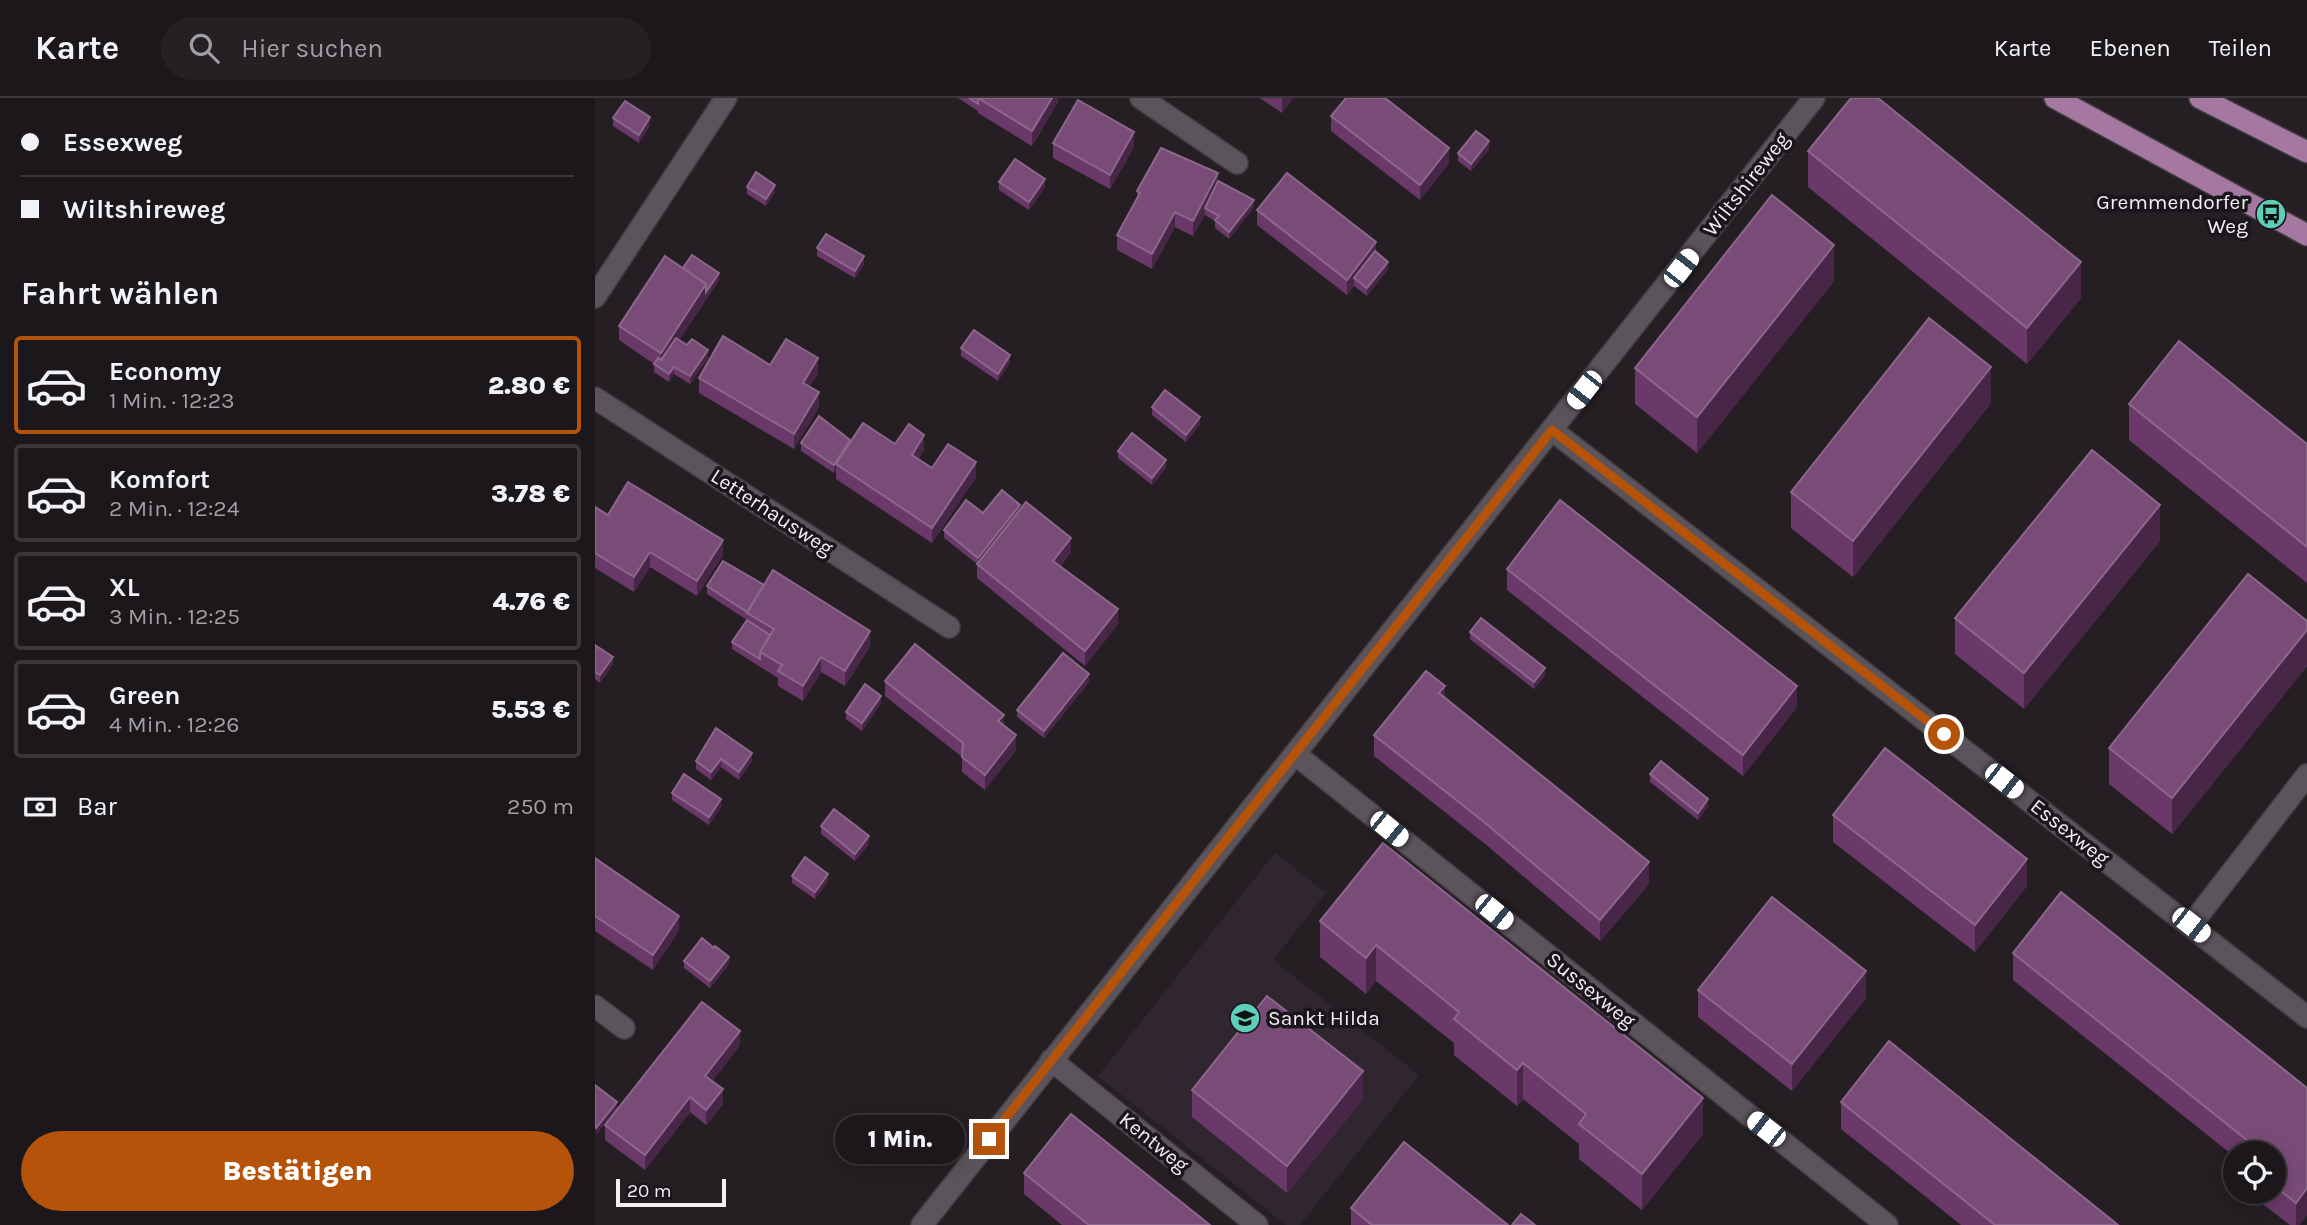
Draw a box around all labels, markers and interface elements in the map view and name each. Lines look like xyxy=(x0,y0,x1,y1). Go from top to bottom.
search box xyxy=(161,17,651,80)
text: Karte xyxy=(35,29,119,67)
icon: search xyxy=(185,29,223,67)
text: Hier suchen xyxy=(241,33,383,64)
text: Karte xyxy=(1994,34,2051,62)
text: Ebenen xyxy=(2089,34,2171,62)
text: Teilen xyxy=(2209,34,2272,62)
text: Essexweg xyxy=(63,127,182,158)
street label: Wiltshireweg xyxy=(1698,127,1794,241)
place label: Gremmendorfer Weg xyxy=(2096,190,2248,238)
text: Wiltshireweg xyxy=(63,194,225,225)
bus stop icon: Gremmendorfer Weg xyxy=(2254,197,2288,231)
car xyxy=(1660,245,1703,291)
text: Fahrt wählen xyxy=(21,275,219,312)
icon: car xyxy=(25,354,88,417)
text: Economy xyxy=(109,356,221,387)
car xyxy=(1563,367,1606,413)
text: 2.80 € xyxy=(488,370,570,401)
text: 1 Min. · 12:23 xyxy=(109,387,235,414)
icon: car xyxy=(25,462,88,525)
text: Komfort xyxy=(109,464,210,495)
street label: Letterhausweg xyxy=(707,464,838,560)
text: 3.78 € xyxy=(491,478,570,509)
text: 2 Min. · 12:24 xyxy=(109,495,240,522)
icon: car xyxy=(25,570,88,633)
text: XL xyxy=(109,572,140,603)
text: 4.76 € xyxy=(492,586,570,617)
text: 3 Min. · 12:25 xyxy=(109,603,240,630)
icon: car xyxy=(25,678,88,741)
text: Green xyxy=(109,680,181,711)
text: 5.53 € xyxy=(491,694,570,725)
text: 4 Min. · 12:26 xyxy=(109,711,239,738)
route start xyxy=(1928,718,1960,750)
car xyxy=(1981,760,2028,802)
icon: cash xyxy=(21,788,59,826)
text: Bar xyxy=(77,791,117,822)
text: 250 m xyxy=(507,793,574,820)
street label: Essexweg xyxy=(2026,794,2114,870)
car xyxy=(1367,808,1412,850)
car xyxy=(1472,891,1517,933)
car xyxy=(2168,904,2215,946)
street label: Sussexweg xyxy=(1542,947,1640,1033)
school or university icon: Sankt Hilda xyxy=(1228,1001,1262,1035)
place label: Sankt Hilda xyxy=(1268,1006,1380,1030)
street label: Kentweg xyxy=(1115,1107,1194,1177)
car xyxy=(1743,1108,1790,1150)
callout: 1 Min. xyxy=(835,1114,965,1164)
route end xyxy=(973,1123,1005,1155)
text: 1 Min. xyxy=(868,1126,932,1153)
button: Bestätigen xyxy=(21,1131,574,1211)
map controls xyxy=(2223,1141,2286,1204)
button: locate xyxy=(2223,1141,2286,1204)
scale bar xyxy=(616,1176,726,1208)
text: 20 m xyxy=(627,1180,672,1202)

